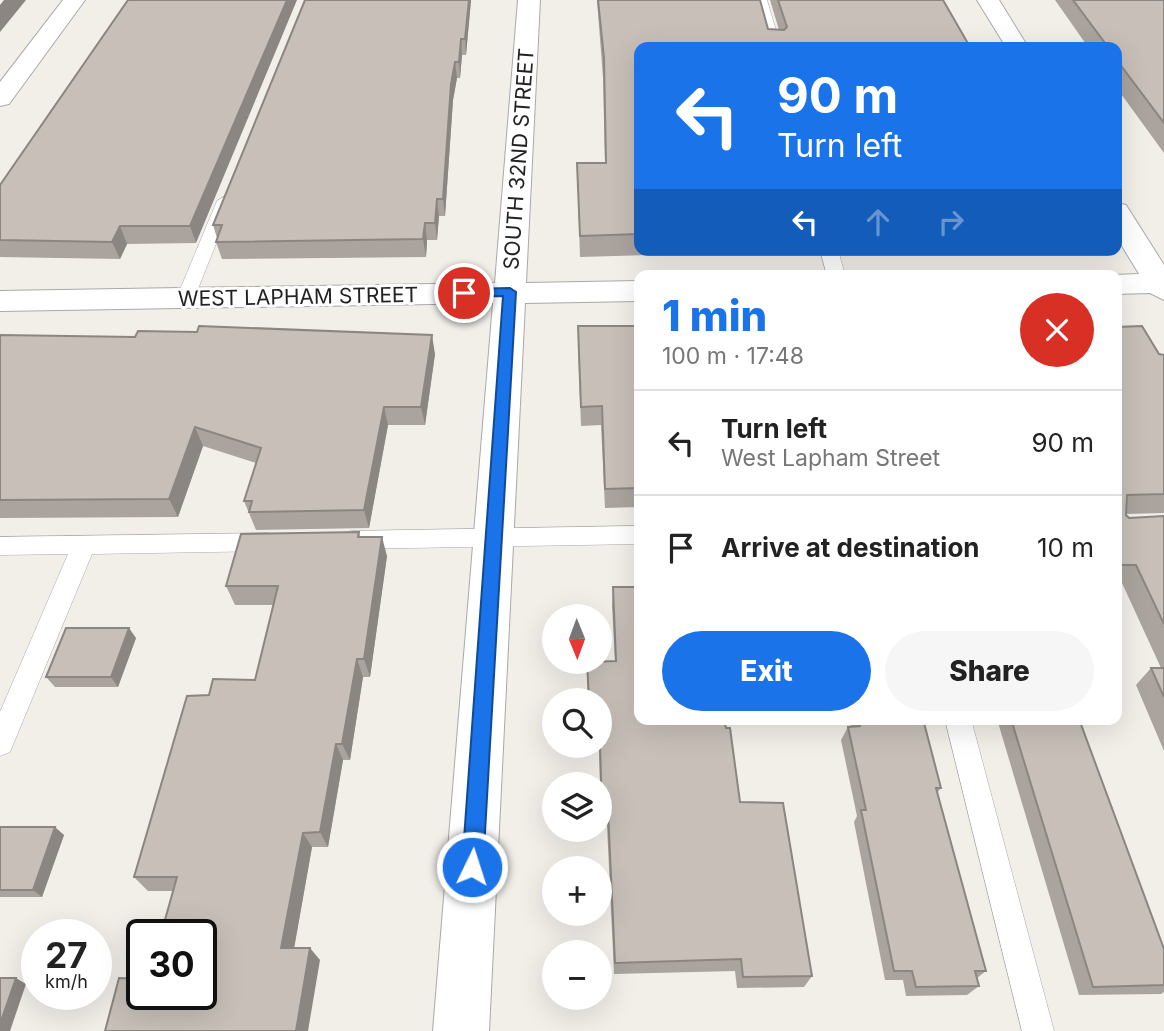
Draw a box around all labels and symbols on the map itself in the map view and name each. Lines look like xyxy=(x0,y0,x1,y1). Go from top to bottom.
street label: SOUTH 32ND STREET xyxy=(498,47,539,271)
pin xyxy=(434,263,494,323)
street label: WEST LAPHAM STREET xyxy=(178,282,418,311)
north arrow xyxy=(542,604,612,674)
position arrow xyxy=(435,830,509,904)
speed limit sign: 30 xyxy=(126,919,217,1010)

